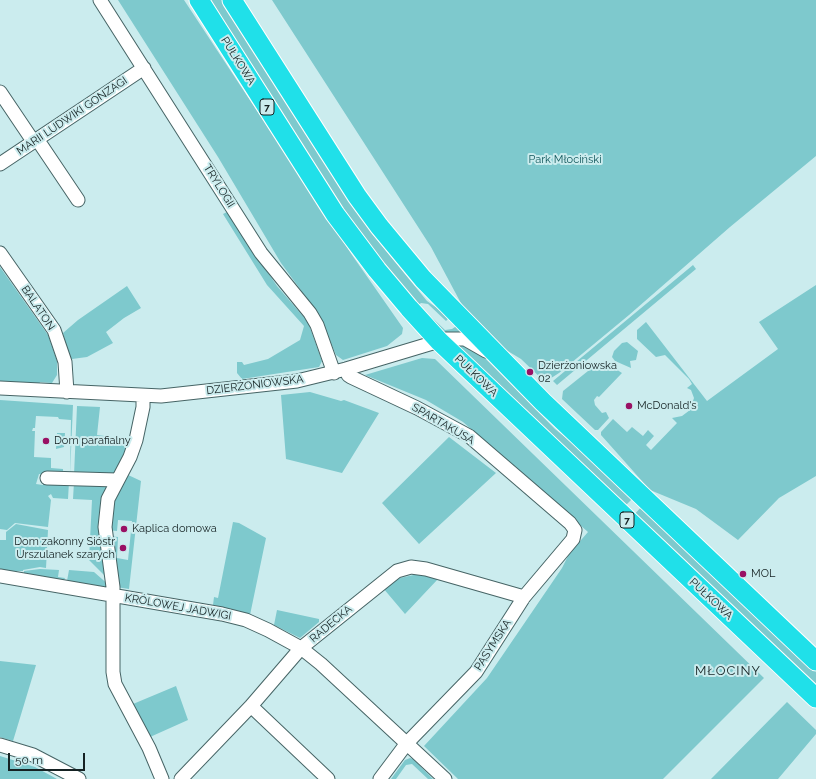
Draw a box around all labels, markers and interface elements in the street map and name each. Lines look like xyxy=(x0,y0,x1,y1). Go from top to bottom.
street label: PUŁKOWA xyxy=(218,34,258,88)
street label: MARII LUDWIKI GONZAGI xyxy=(14,74,130,158)
road number: 7 xyxy=(260,99,274,115)
park label: Park Młociński xyxy=(528,153,602,167)
street label: TRYLOGII xyxy=(201,162,237,210)
street label: BALATON xyxy=(18,283,58,333)
street label: PUŁKOWA xyxy=(452,352,500,400)
place label: Dzierżoniowska 02 xyxy=(538,359,617,385)
marker: Dzierżoniowska 02 xyxy=(525,367,535,377)
street label: DZIERŻONIOWSKA xyxy=(206,372,304,398)
place label: McDonald's xyxy=(637,399,697,413)
street label: SPARTAKUSA xyxy=(409,401,477,447)
marker: McDonald's xyxy=(624,401,634,411)
place label: Dom parafialny xyxy=(54,434,131,448)
marker: Dom parafialny xyxy=(41,436,51,446)
road number: 7 xyxy=(620,512,634,528)
place label: Kaplica domowa xyxy=(132,522,217,536)
marker: Kaplica domowa xyxy=(119,524,129,534)
place label: Dom zakonny Sióstr Urszulanek szarych xyxy=(14,535,115,561)
marker: Dom zakonny Sióstr Urszulanek szarych xyxy=(118,543,128,553)
place label: MOL xyxy=(751,567,775,581)
marker: MOL xyxy=(738,569,748,579)
street label: PUŁKOWA xyxy=(687,576,735,622)
street label: KRÓLOWEJ JADWIGI xyxy=(124,591,232,623)
street label: RADECKA xyxy=(307,603,355,645)
street label: PASYMSKA xyxy=(472,617,514,673)
district label: MŁOCINY xyxy=(695,663,761,679)
scale bar xyxy=(10,745,87,771)
text: 50 m xyxy=(15,753,43,767)

